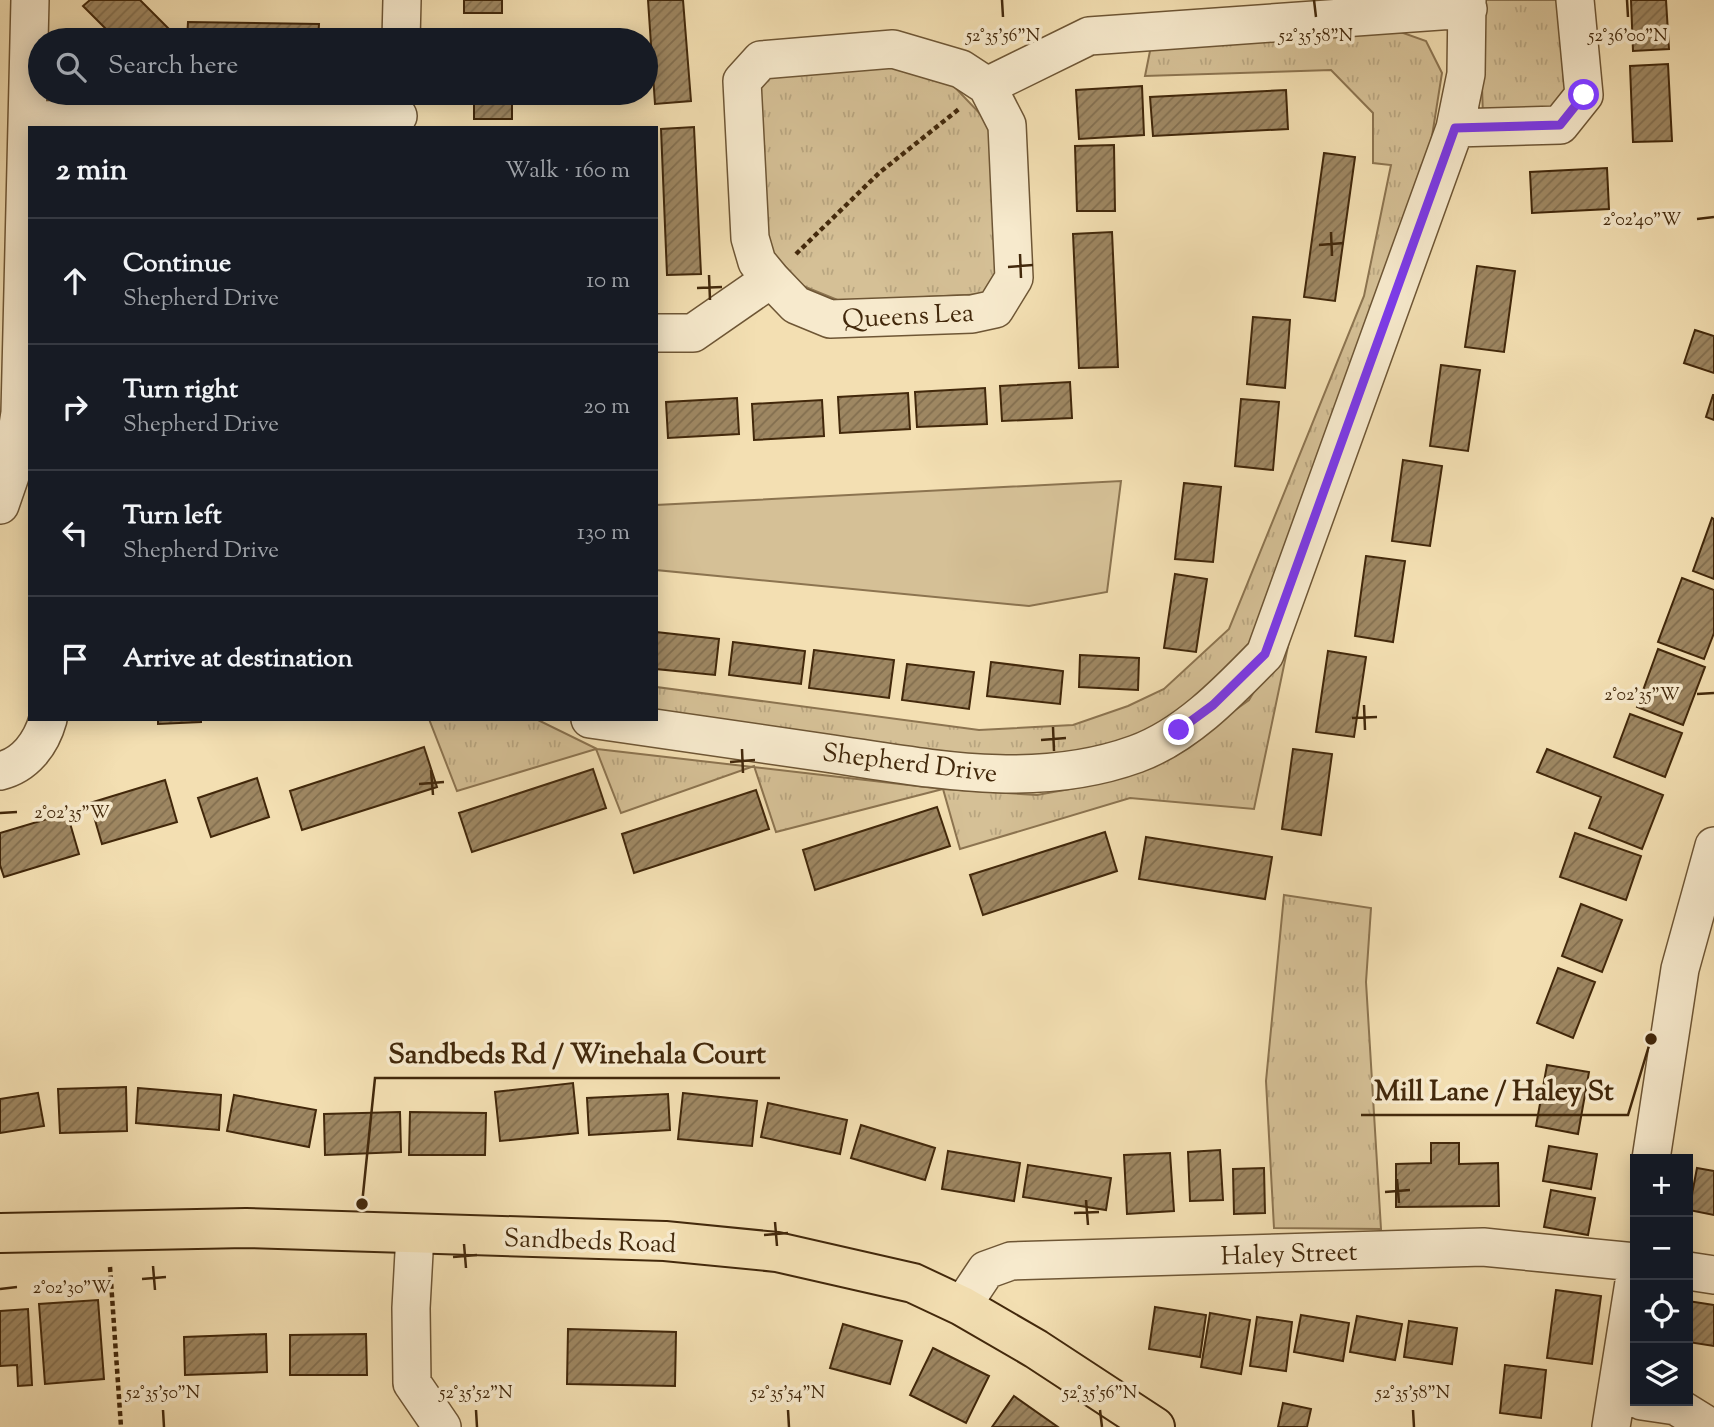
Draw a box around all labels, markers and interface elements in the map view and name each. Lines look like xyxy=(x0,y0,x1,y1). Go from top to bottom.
text: 52°35'56"N xyxy=(965,24,1040,50)
text: 52°35'58"N xyxy=(1278,24,1353,50)
text: 52°36'00"N xyxy=(1587,24,1668,50)
search box xyxy=(28,28,658,105)
icon: search xyxy=(52,48,90,86)
text: Search here xyxy=(108,48,238,85)
route start xyxy=(1568,79,1599,110)
text: 2 min xyxy=(56,150,128,193)
text: Walk · 160 m xyxy=(505,155,630,188)
text: 2°02'40"W xyxy=(1603,208,1681,234)
text: Continue xyxy=(123,246,231,283)
icon: ahead xyxy=(56,262,94,300)
text: 10 m xyxy=(586,265,630,298)
text: Shepherd Drive xyxy=(123,283,279,316)
street label: Queens Lea xyxy=(841,296,975,339)
text: Turn right xyxy=(123,372,238,409)
icon: right xyxy=(56,388,94,426)
text: 20 m xyxy=(583,391,630,424)
text: Shepherd Drive xyxy=(123,409,279,442)
text: Turn left xyxy=(123,498,222,535)
icon: left xyxy=(56,514,94,552)
text: 130 m xyxy=(577,517,630,550)
text: Shepherd Drive xyxy=(123,535,279,568)
icon: arrive xyxy=(56,640,94,678)
text: Arrive at destination xyxy=(123,641,353,678)
text: 2°02'35"W xyxy=(1604,683,1680,709)
route end xyxy=(1163,714,1194,745)
street label: Shepherd Drive xyxy=(820,735,999,794)
text: 2°02'35"W xyxy=(34,801,110,827)
callout: Sandbeds Rd / Winehala Court xyxy=(375,1029,780,1078)
text: Sandbeds Rd / Winehala Court xyxy=(388,1036,766,1076)
callout: Mill Lane / Haley St xyxy=(1361,1066,1628,1115)
text: Mill Lane / Haley St xyxy=(1374,1073,1614,1113)
map controls xyxy=(1630,1154,1693,1406)
button: + xyxy=(1630,1154,1693,1217)
button: − xyxy=(1630,1217,1693,1280)
street label: Sandbeds Road xyxy=(503,1221,677,1264)
street label: Haley Street xyxy=(1220,1235,1358,1276)
text: 2°02'30"W xyxy=(33,1276,111,1302)
button: locate xyxy=(1630,1280,1693,1343)
button: layers xyxy=(1630,1343,1693,1406)
text: 52°35'50"N xyxy=(125,1381,200,1407)
text: 52°35'52"N xyxy=(438,1381,513,1407)
text: 52°35'54"N xyxy=(750,1381,825,1407)
text: 52°35'56"N xyxy=(1062,1381,1137,1407)
text: 52°35'58"N xyxy=(1375,1381,1450,1407)

